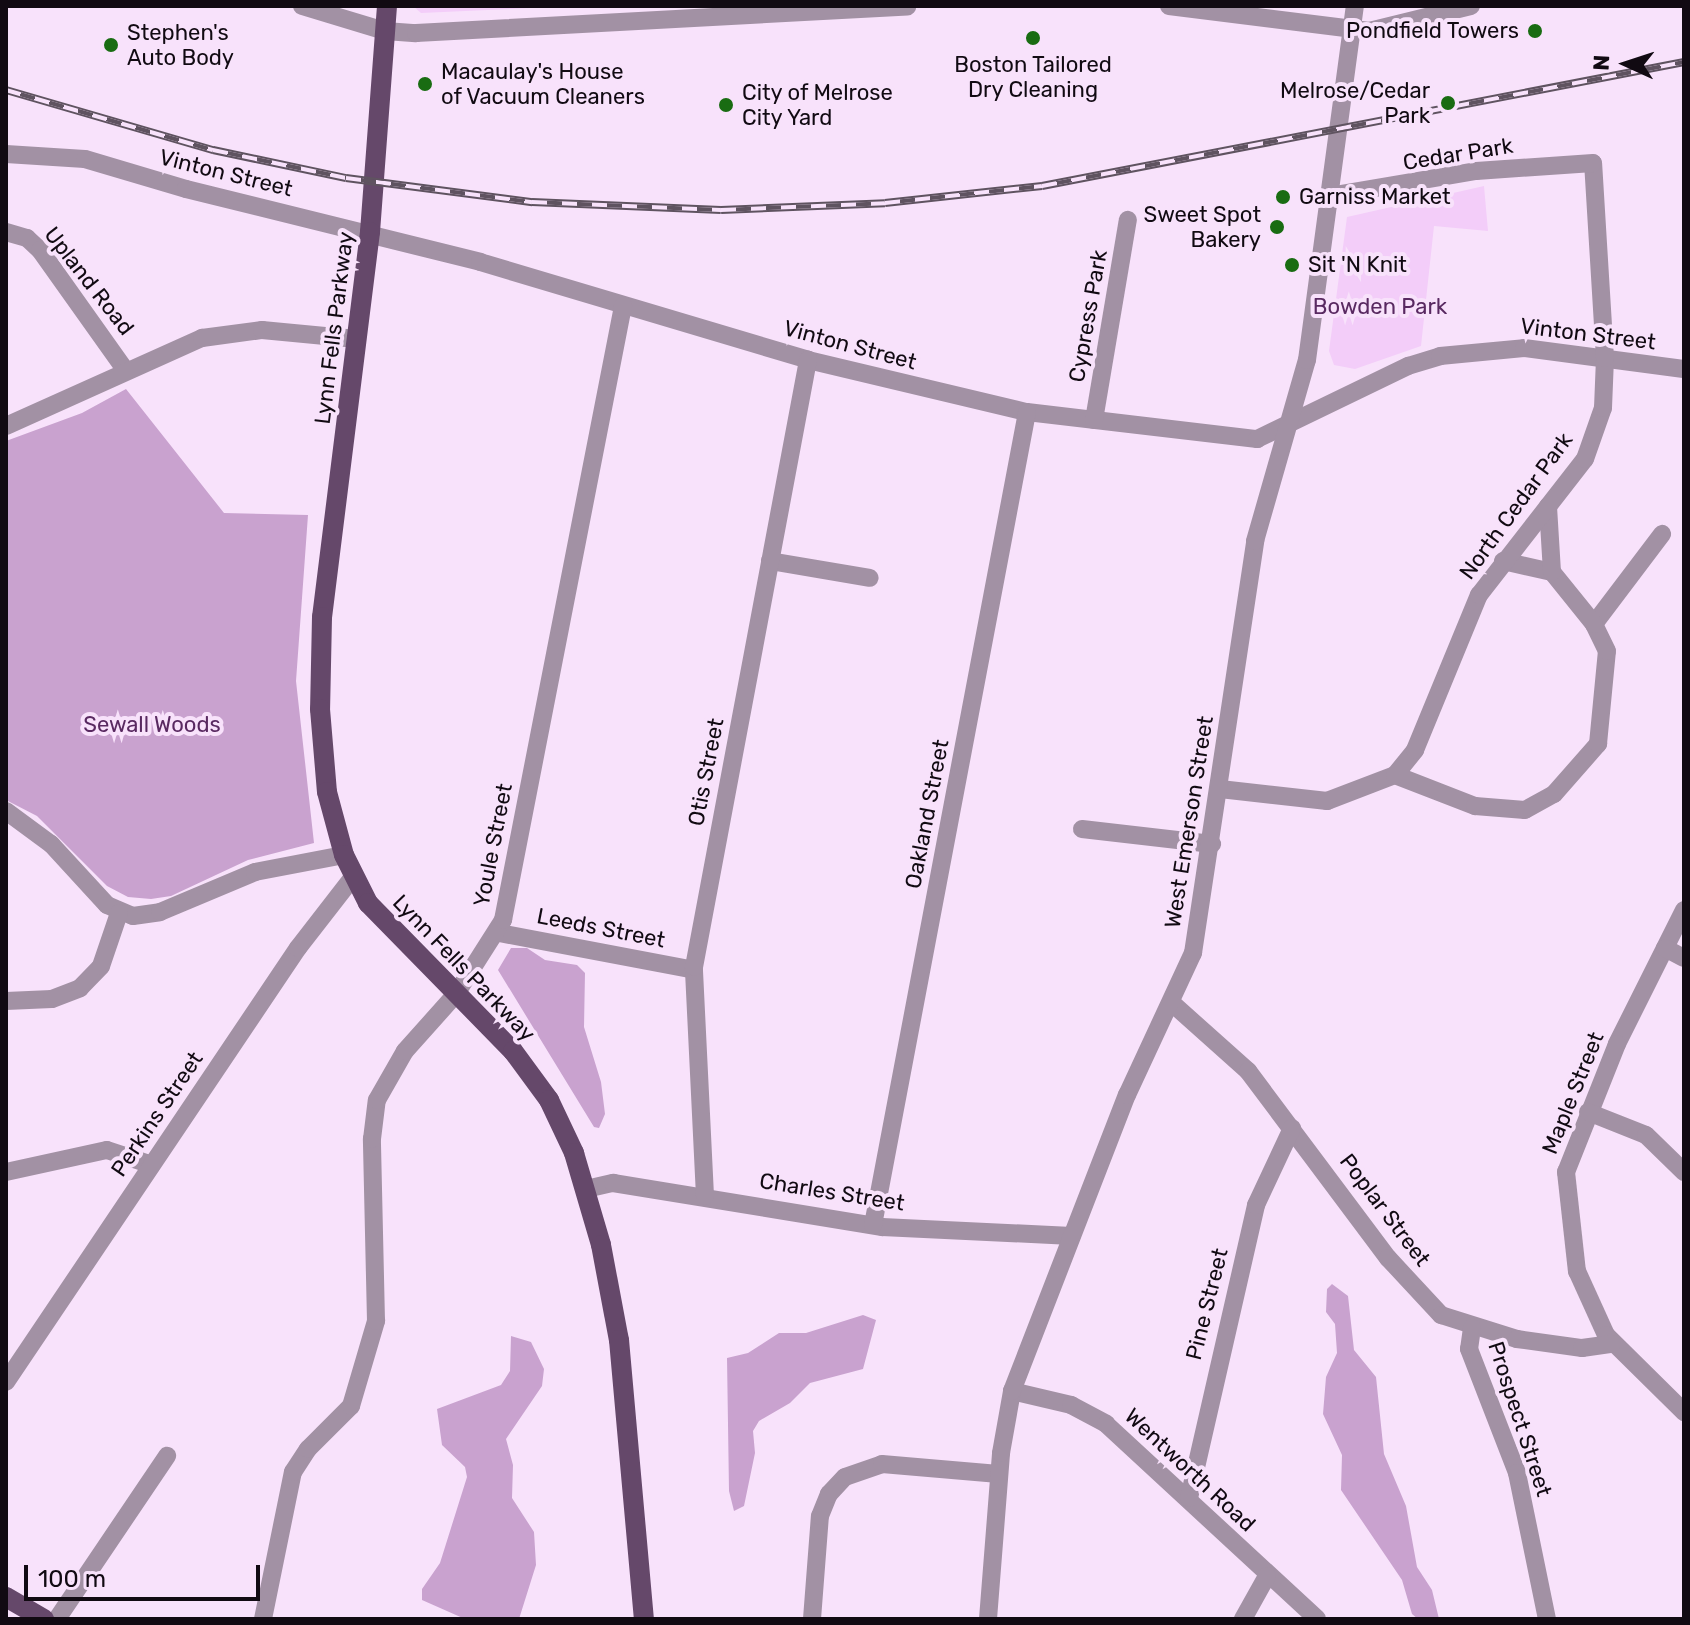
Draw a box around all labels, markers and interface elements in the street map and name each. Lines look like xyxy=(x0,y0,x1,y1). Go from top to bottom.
place label: Pondfield Towers xyxy=(1346,18,1519,44)
place label: Stephen's Auto Body xyxy=(127,19,234,70)
marker: Pondfield Towers xyxy=(1526,22,1544,40)
north arrow xyxy=(1586,24,1666,104)
marker: Boston Tailored Dry Cleaning xyxy=(1024,29,1042,47)
marker: Stephen's Auto Body xyxy=(102,36,120,54)
place label: Boston Tailored Dry Cleaning xyxy=(954,51,1112,102)
text: N xyxy=(1588,54,1615,71)
place label: Macaulay's House of Vacuum Cleaners xyxy=(441,58,646,110)
marker: Macaulay's House of Vacuum Cleaners xyxy=(416,75,434,93)
place label: Melrose/Cedar Park xyxy=(1280,77,1430,128)
place label: City of Melrose City Yard xyxy=(742,79,894,130)
marker: Melrose/Cedar Park xyxy=(1437,92,1459,114)
marker: City of Melrose City Yard xyxy=(717,96,735,114)
street label: Cedar Park xyxy=(1401,132,1515,176)
street label: Vinton Street xyxy=(157,144,295,202)
place label: Garniss Market xyxy=(1299,184,1451,210)
marker: Garniss Market xyxy=(1274,188,1292,206)
place label: Sweet Spot Bakery xyxy=(1143,201,1261,252)
marker: Sweet Spot Bakery xyxy=(1268,218,1286,236)
street label: Upland Road xyxy=(39,222,139,340)
street label: Lynn Fells Parkway xyxy=(309,230,359,426)
street label: Cypress Park xyxy=(1063,248,1113,384)
place label: Sit 'N Knit xyxy=(1308,252,1407,278)
marker: Sit 'N Knit xyxy=(1283,256,1301,274)
park label: Bowden Park xyxy=(1313,294,1447,320)
street label: Vinton Street xyxy=(1519,313,1657,355)
street label: Vinton Street xyxy=(781,315,919,375)
street label: North Cedar Park xyxy=(1454,427,1578,585)
park label: Sewall Woods xyxy=(83,712,221,738)
street label: West Emerson Street xyxy=(1159,714,1219,930)
street label: Otis Street xyxy=(683,716,729,828)
street label: Oakland Street xyxy=(900,737,954,891)
street label: Youle Street xyxy=(468,781,518,909)
street label: Lynn Fells Parkway xyxy=(387,889,541,1047)
street label: Leeds Street xyxy=(535,903,667,953)
street label: Maple Street xyxy=(1537,1028,1609,1158)
street label: Perkins Street xyxy=(106,1047,208,1181)
street label: Poplar Street xyxy=(1334,1148,1436,1272)
street label: Charles Street xyxy=(758,1168,906,1216)
street label: Pine Street xyxy=(1180,1245,1234,1363)
street label: Prospect Street xyxy=(1483,1338,1557,1500)
street label: Wentworth Road xyxy=(1119,1403,1261,1537)
scale bar xyxy=(28,1549,264,1599)
text: 100 m xyxy=(38,1565,106,1593)

